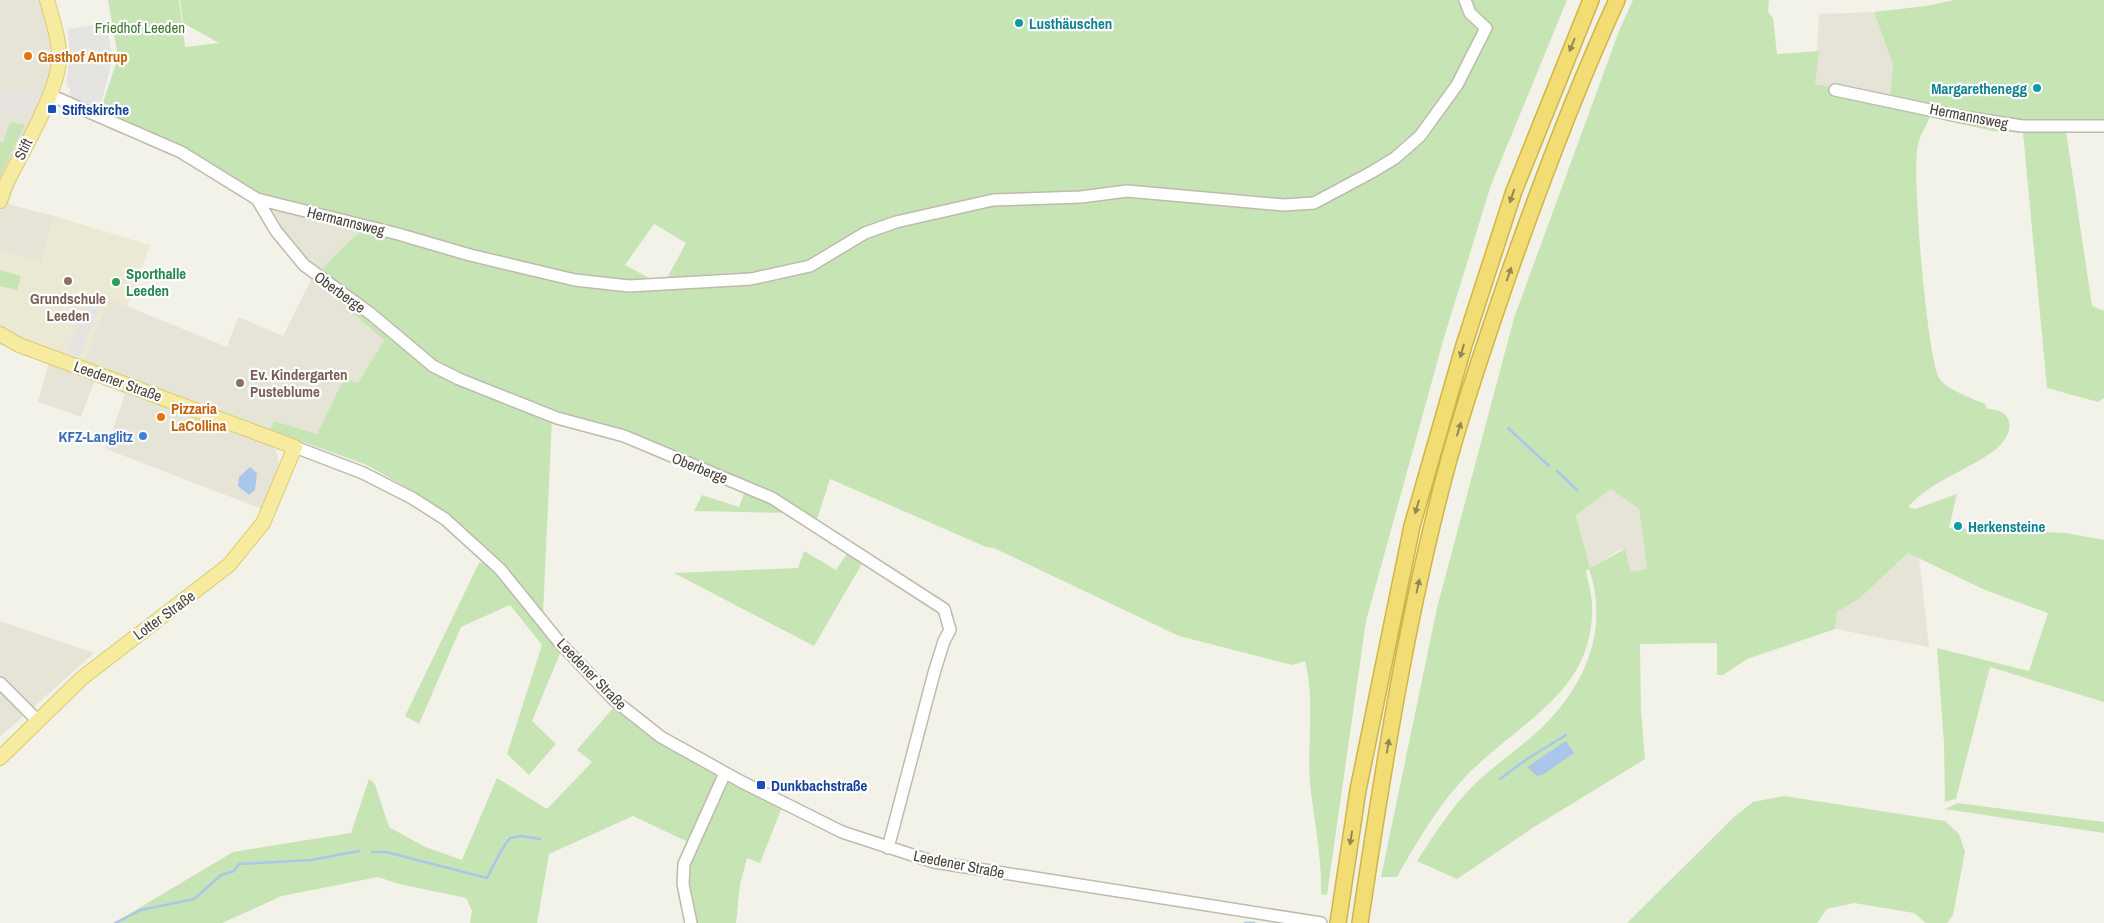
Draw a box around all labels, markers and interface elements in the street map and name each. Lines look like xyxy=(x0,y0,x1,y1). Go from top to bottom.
place label: Lusthäuschen xyxy=(1029,13,1112,34)
park label: Friedhof Leeden xyxy=(95,17,185,38)
marker: Lusthäuschen xyxy=(1013,17,1025,29)
one-way arrow xyxy=(1568,38,1576,53)
place label: Gasthof Antrup xyxy=(38,46,128,67)
marker: Gasthof Antrup xyxy=(22,50,34,62)
place label: Margarethenegg xyxy=(1931,78,2027,99)
marker: Margarethenegg xyxy=(2031,82,2043,94)
street label: Hermannsweg xyxy=(1928,98,2010,134)
place label: Stiftskirche xyxy=(62,99,129,120)
marker: Stiftskirche xyxy=(46,103,58,115)
street label: Stift xyxy=(9,134,37,163)
one-way arrow xyxy=(1508,189,1516,204)
street label: Hermannsweg xyxy=(305,201,387,241)
place label: Sporthalle Leeden xyxy=(126,263,186,301)
street label: Oberberge xyxy=(310,266,370,318)
one-way arrow xyxy=(1505,266,1513,281)
marker: Grundschule Leeden xyxy=(62,275,74,287)
marker: Sporthalle Leeden xyxy=(110,276,122,288)
place label: Grundschule Leeden xyxy=(30,288,106,326)
one-way arrow xyxy=(1458,343,1466,358)
street label: Leedener Straße xyxy=(71,355,165,407)
place label: Ev. Kindergarten Pusteblume xyxy=(250,364,348,402)
marker: Ev. Kindergarten Pusteblume xyxy=(234,377,246,389)
place label: Pizzaria LaCollina xyxy=(171,398,227,436)
marker: Pizzaria LaCollina xyxy=(155,411,167,423)
one-way arrow xyxy=(1455,421,1463,436)
place label: KFZ-Langlitz xyxy=(59,426,133,447)
marker: KFZ-Langlitz xyxy=(137,430,149,442)
street label: Oberberge xyxy=(669,447,731,489)
one-way arrow xyxy=(1413,499,1421,514)
place label: Herkensteine xyxy=(1968,516,2045,537)
marker: Herkensteine xyxy=(1952,520,1964,532)
one-way arrow xyxy=(1415,578,1423,594)
street label: Lotter Straße xyxy=(129,585,199,645)
street label: Leedener Straße xyxy=(552,634,632,715)
one-way arrow xyxy=(1384,737,1392,753)
place label: Dunkbachstraße xyxy=(771,775,868,796)
marker: Dunkbachstraße xyxy=(755,779,767,791)
one-way arrow xyxy=(1347,830,1355,846)
street label: Leedener Straße xyxy=(912,845,1006,883)

